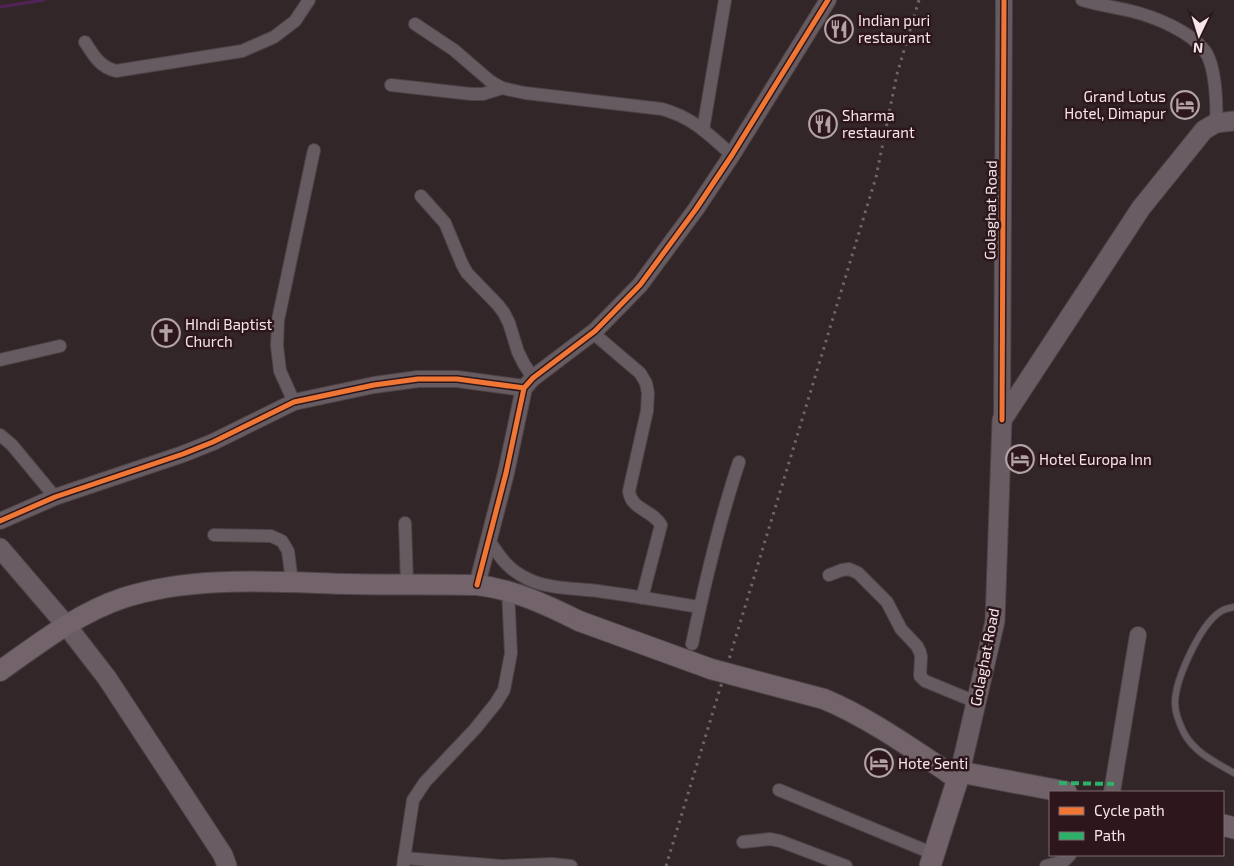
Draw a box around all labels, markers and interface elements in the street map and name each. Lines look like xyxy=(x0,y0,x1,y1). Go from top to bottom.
north arrow xyxy=(1174,10,1224,60)
place label: Indian puri restaurant xyxy=(858,11,931,46)
restaurant icon: Indian puri restaurant xyxy=(824,14,854,44)
text: N xyxy=(1192,40,1204,57)
place label: Grand Lotus Hotel, Dimapur xyxy=(1064,87,1166,122)
hotel icon: Grand Lotus Hotel, Dimapur xyxy=(1170,90,1200,120)
place label: Sharma restaurant xyxy=(842,106,915,141)
restaurant icon: Sharma restaurant xyxy=(808,109,838,139)
street label: Golaghat Road xyxy=(980,160,1000,260)
place label: HIndi Baptist Church xyxy=(185,315,273,350)
church icon: HIndi Baptist Church xyxy=(151,318,181,348)
hotel icon: Hotel Europa Inn xyxy=(1005,444,1035,474)
place label: Hotel Europa Inn xyxy=(1039,450,1152,468)
street label: Golaghat Road xyxy=(966,606,1002,708)
hotel icon: Hote Senti xyxy=(864,748,894,778)
place label: Hote Senti xyxy=(898,754,968,772)
legend xyxy=(1049,791,1224,856)
text: Cycle path xyxy=(1094,801,1165,819)
text: Path xyxy=(1094,826,1125,844)

